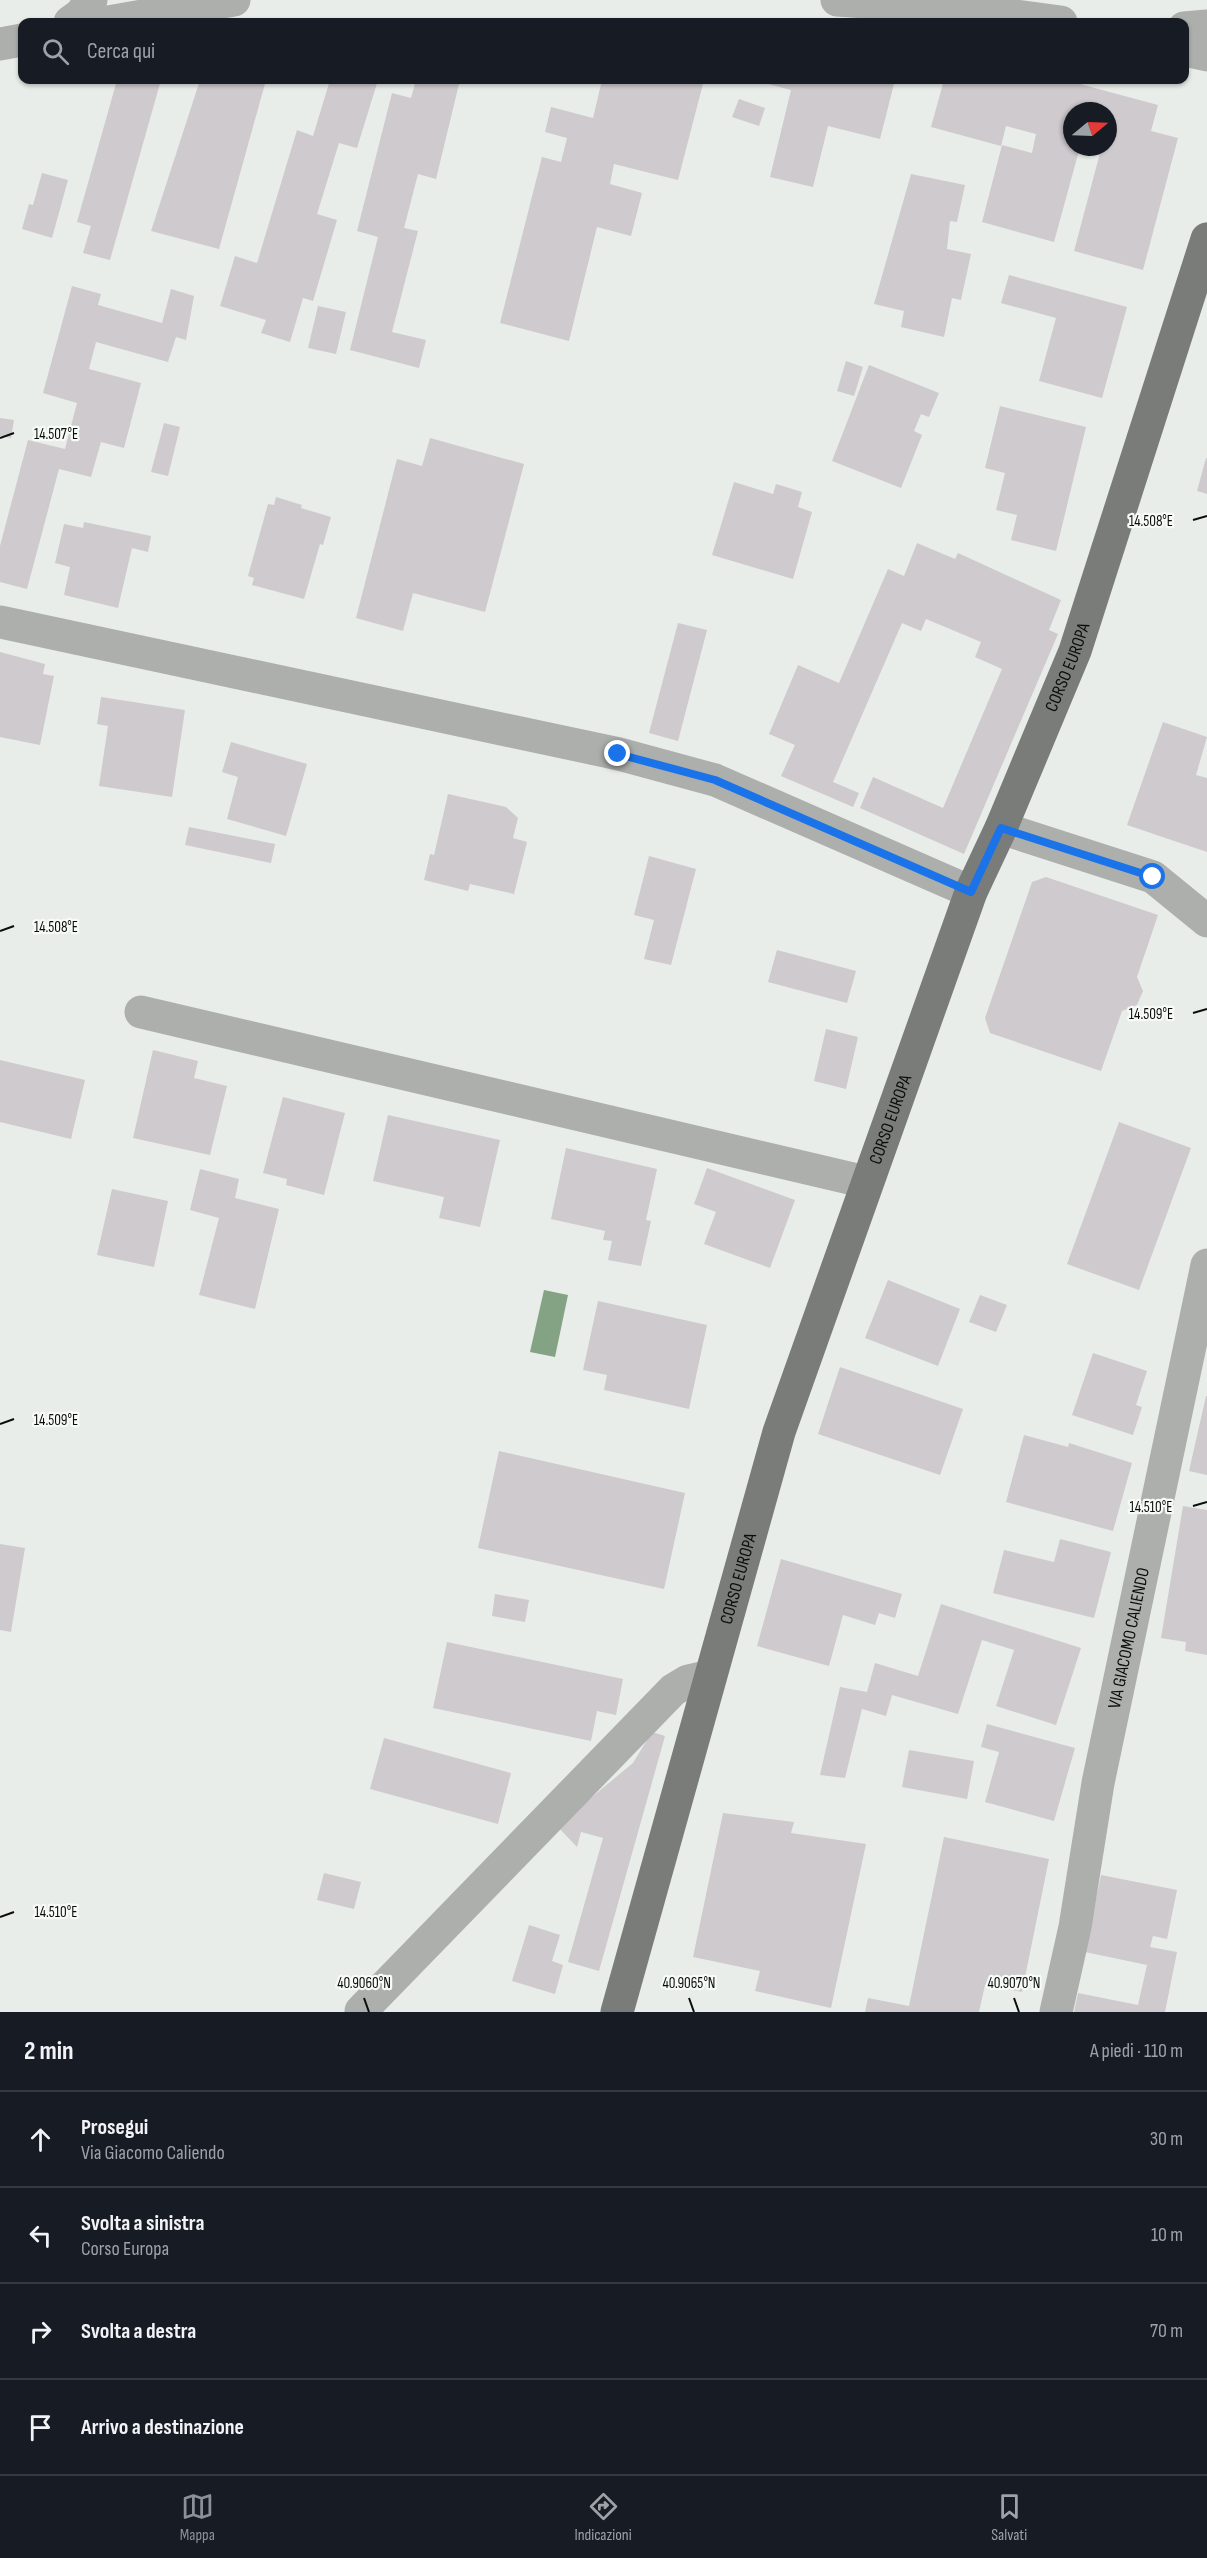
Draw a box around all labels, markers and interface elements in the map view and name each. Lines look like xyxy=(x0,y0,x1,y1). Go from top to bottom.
search box xyxy=(18,18,1189,84)
icon: search xyxy=(39,35,72,68)
text: Cerca qui xyxy=(87,38,155,65)
north arrow xyxy=(1063,102,1117,156)
text: 14.507°E xyxy=(34,425,78,444)
text: 14.508°E xyxy=(1129,512,1173,531)
street label: CORSO EUROPA xyxy=(1040,620,1094,715)
route end xyxy=(604,740,630,766)
route start xyxy=(1139,863,1165,889)
text: 14.508°E xyxy=(34,918,78,937)
text: 14.509°E xyxy=(1129,1005,1173,1024)
street label: CORSO EUROPA xyxy=(865,1071,916,1167)
text: 14.509°E xyxy=(34,1411,78,1430)
text: 14.510°E xyxy=(1130,1498,1172,1517)
street label: CORSO EUROPA xyxy=(715,1530,761,1626)
street label: VIA GIACOMO CALIENDO xyxy=(1103,1566,1154,1711)
text: 14.510°E xyxy=(35,1903,77,1922)
text: 40.9060°N xyxy=(337,1974,391,1993)
text: 40.9065°N xyxy=(662,1974,716,1993)
text: 40.9070°N xyxy=(987,1974,1041,1993)
text: 2 min xyxy=(24,2036,74,2067)
text: A piedi · 110 m xyxy=(1090,2039,1183,2063)
text: Prosegui xyxy=(81,2114,148,2141)
icon: ahead xyxy=(24,2123,57,2156)
text: 30 m xyxy=(1150,2127,1183,2151)
text: Via Giacomo Caliendo xyxy=(81,2141,225,2165)
text: Svolta a sinistra xyxy=(81,2210,204,2237)
icon: left xyxy=(24,2219,57,2252)
text: 10 m xyxy=(1151,2223,1183,2247)
text: Corso Europa xyxy=(81,2237,169,2261)
icon: right xyxy=(24,2315,57,2348)
text: Svolta a destra xyxy=(81,2318,196,2345)
text: 70 m xyxy=(1150,2319,1183,2343)
icon: arrive xyxy=(24,2411,57,2444)
text: Arrivo a destinazione xyxy=(81,2414,244,2441)
tab: Mappa xyxy=(180,2490,215,2545)
tab: Indicazioni xyxy=(574,2490,632,2545)
tab: Salvati xyxy=(991,2490,1027,2545)

